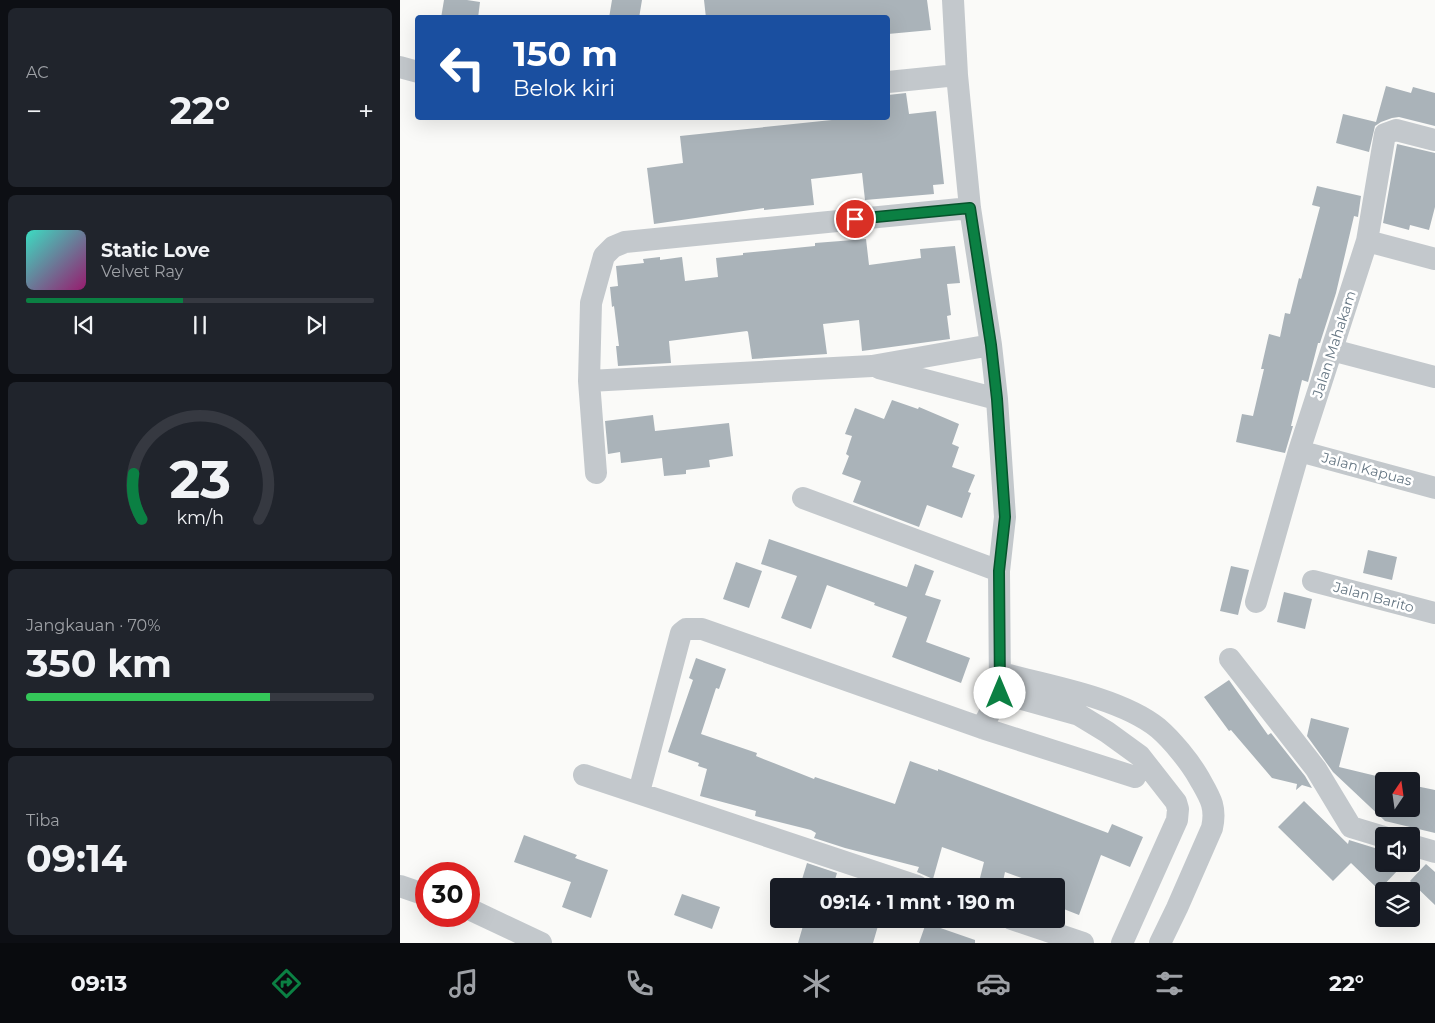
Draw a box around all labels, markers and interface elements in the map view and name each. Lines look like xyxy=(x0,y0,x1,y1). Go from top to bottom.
text: 150 m xyxy=(513,32,618,75)
icon: left xyxy=(430,35,495,100)
text: AC xyxy=(26,63,49,82)
text: Belok kiri xyxy=(513,75,615,102)
text: 22° xyxy=(170,87,230,134)
text: − xyxy=(26,94,42,128)
text: + xyxy=(358,94,374,128)
pin xyxy=(834,198,876,240)
icon: arrive xyxy=(841,205,869,233)
text: Static Love xyxy=(101,239,210,262)
text: Velvet Ray xyxy=(101,262,183,281)
street label: Jalan Mahakam xyxy=(1308,288,1360,401)
icon: previous xyxy=(70,311,98,339)
icon: pause xyxy=(186,311,214,339)
icon: next xyxy=(302,311,330,339)
text: 23 xyxy=(169,448,231,511)
street label: Jalan Kapuas xyxy=(1319,448,1414,490)
text: km/h xyxy=(176,507,224,528)
street label: Jalan Barito xyxy=(1331,577,1416,616)
text: Jangkauan · 70% xyxy=(26,616,160,635)
text: 350 km xyxy=(26,640,172,687)
position arrow xyxy=(973,666,1025,718)
north arrow xyxy=(1375,772,1420,818)
map controls xyxy=(1375,772,1420,927)
text: Tiba xyxy=(26,811,60,830)
button: sound xyxy=(1375,827,1420,872)
text: 09:14 xyxy=(26,835,127,882)
speed limit sign: 30 xyxy=(415,862,480,927)
button: layers xyxy=(1375,882,1420,927)
text: 09:14 · 1 mnt · 190 m xyxy=(820,891,1015,914)
icon: directions xyxy=(269,966,304,1001)
icon: music xyxy=(446,966,481,1001)
icon: phone xyxy=(622,966,657,1001)
icon: climate xyxy=(799,966,834,1001)
icon: car xyxy=(976,966,1011,1001)
icon: filters xyxy=(1152,966,1187,1001)
text: 09:13 xyxy=(71,970,127,997)
text: 22° xyxy=(1329,970,1364,997)

